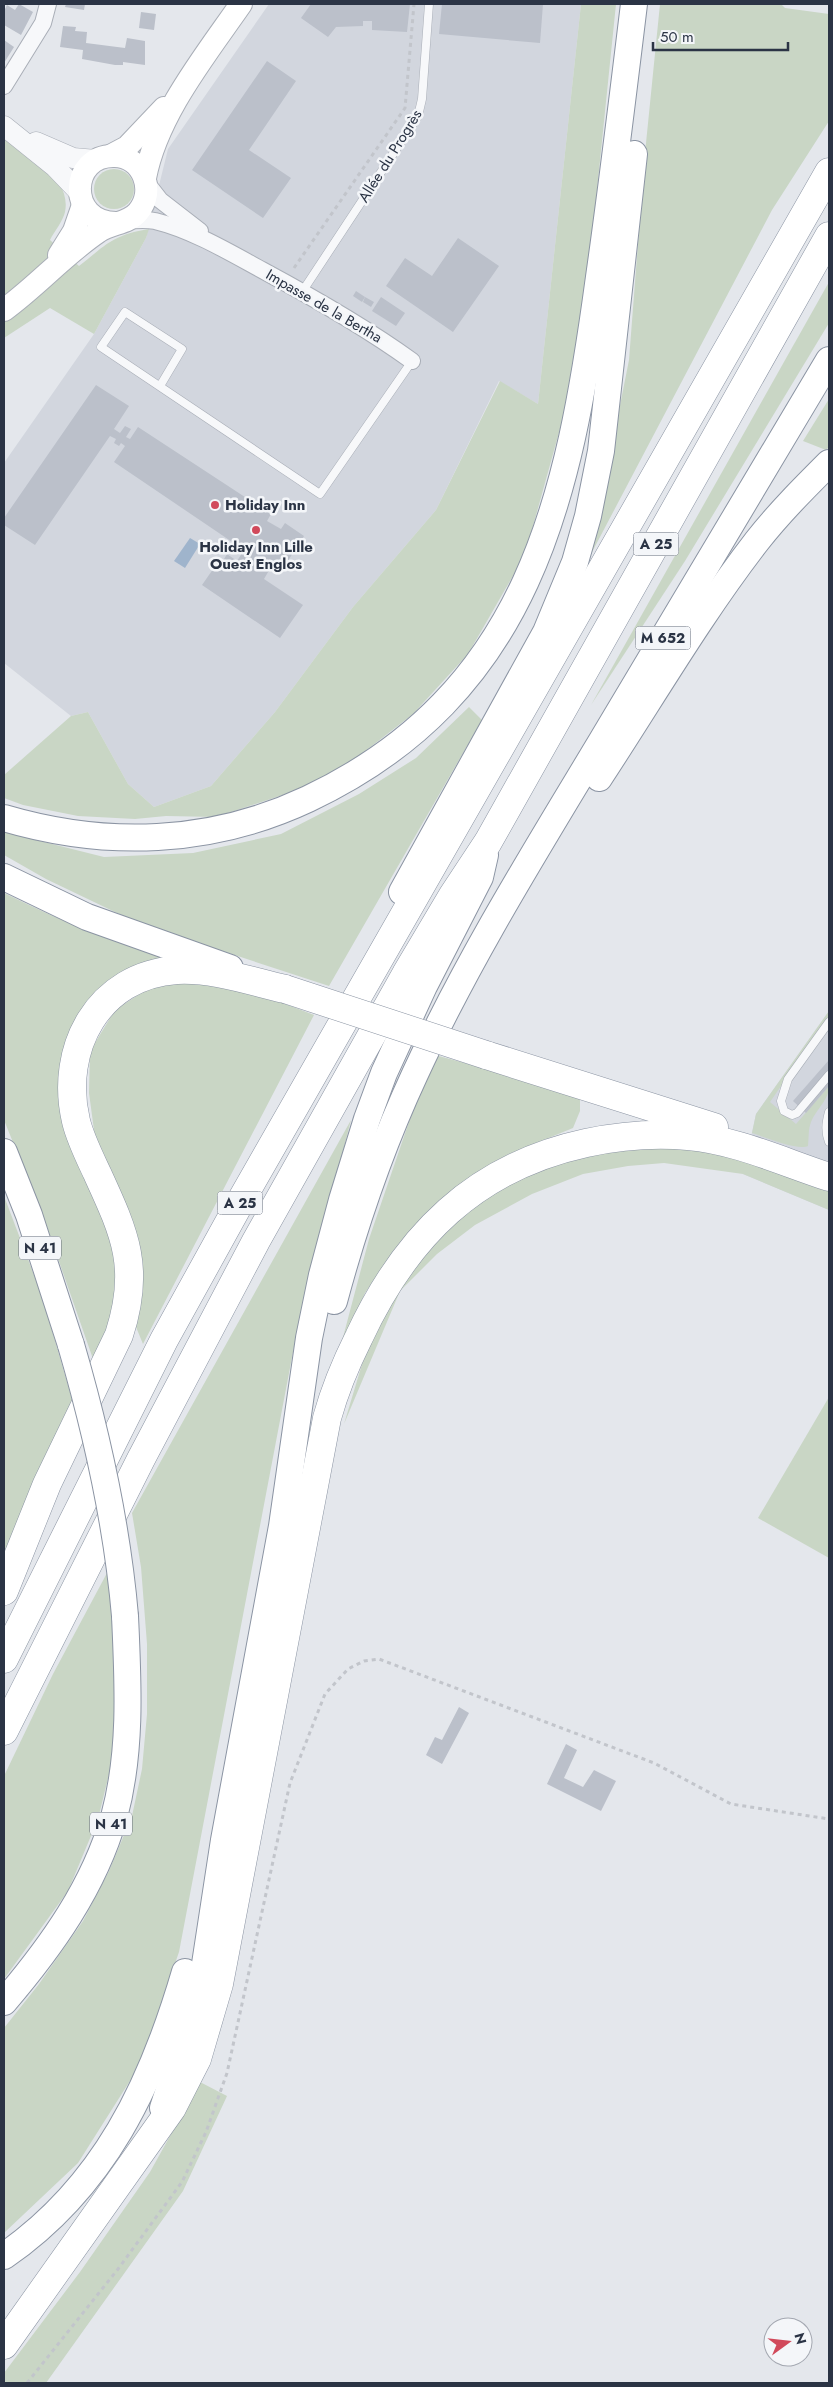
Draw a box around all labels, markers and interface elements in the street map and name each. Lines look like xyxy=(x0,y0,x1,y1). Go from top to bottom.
scale bar xyxy=(653,20,788,52)
text: 50 m xyxy=(660,26,694,48)
street label: Allée du Progrès xyxy=(353,105,427,207)
street label: Impasse de la Bertha xyxy=(262,264,386,348)
place label: Holiday Inn xyxy=(225,494,305,516)
marker: Holiday Inn xyxy=(209,499,221,511)
marker: Holiday Inn Lille Ouest Englos xyxy=(250,524,262,536)
road number: A 25 xyxy=(634,532,678,556)
place label: Holiday Inn Lille Ouest Englos xyxy=(199,536,313,575)
road number: M 652 xyxy=(636,626,690,650)
road number: A 25 xyxy=(218,1192,262,1214)
road number: N 41 xyxy=(19,1236,61,1260)
road number: N 41 xyxy=(90,1812,132,1836)
north arrow xyxy=(763,2317,813,2367)
text: N xyxy=(789,2331,812,2347)

